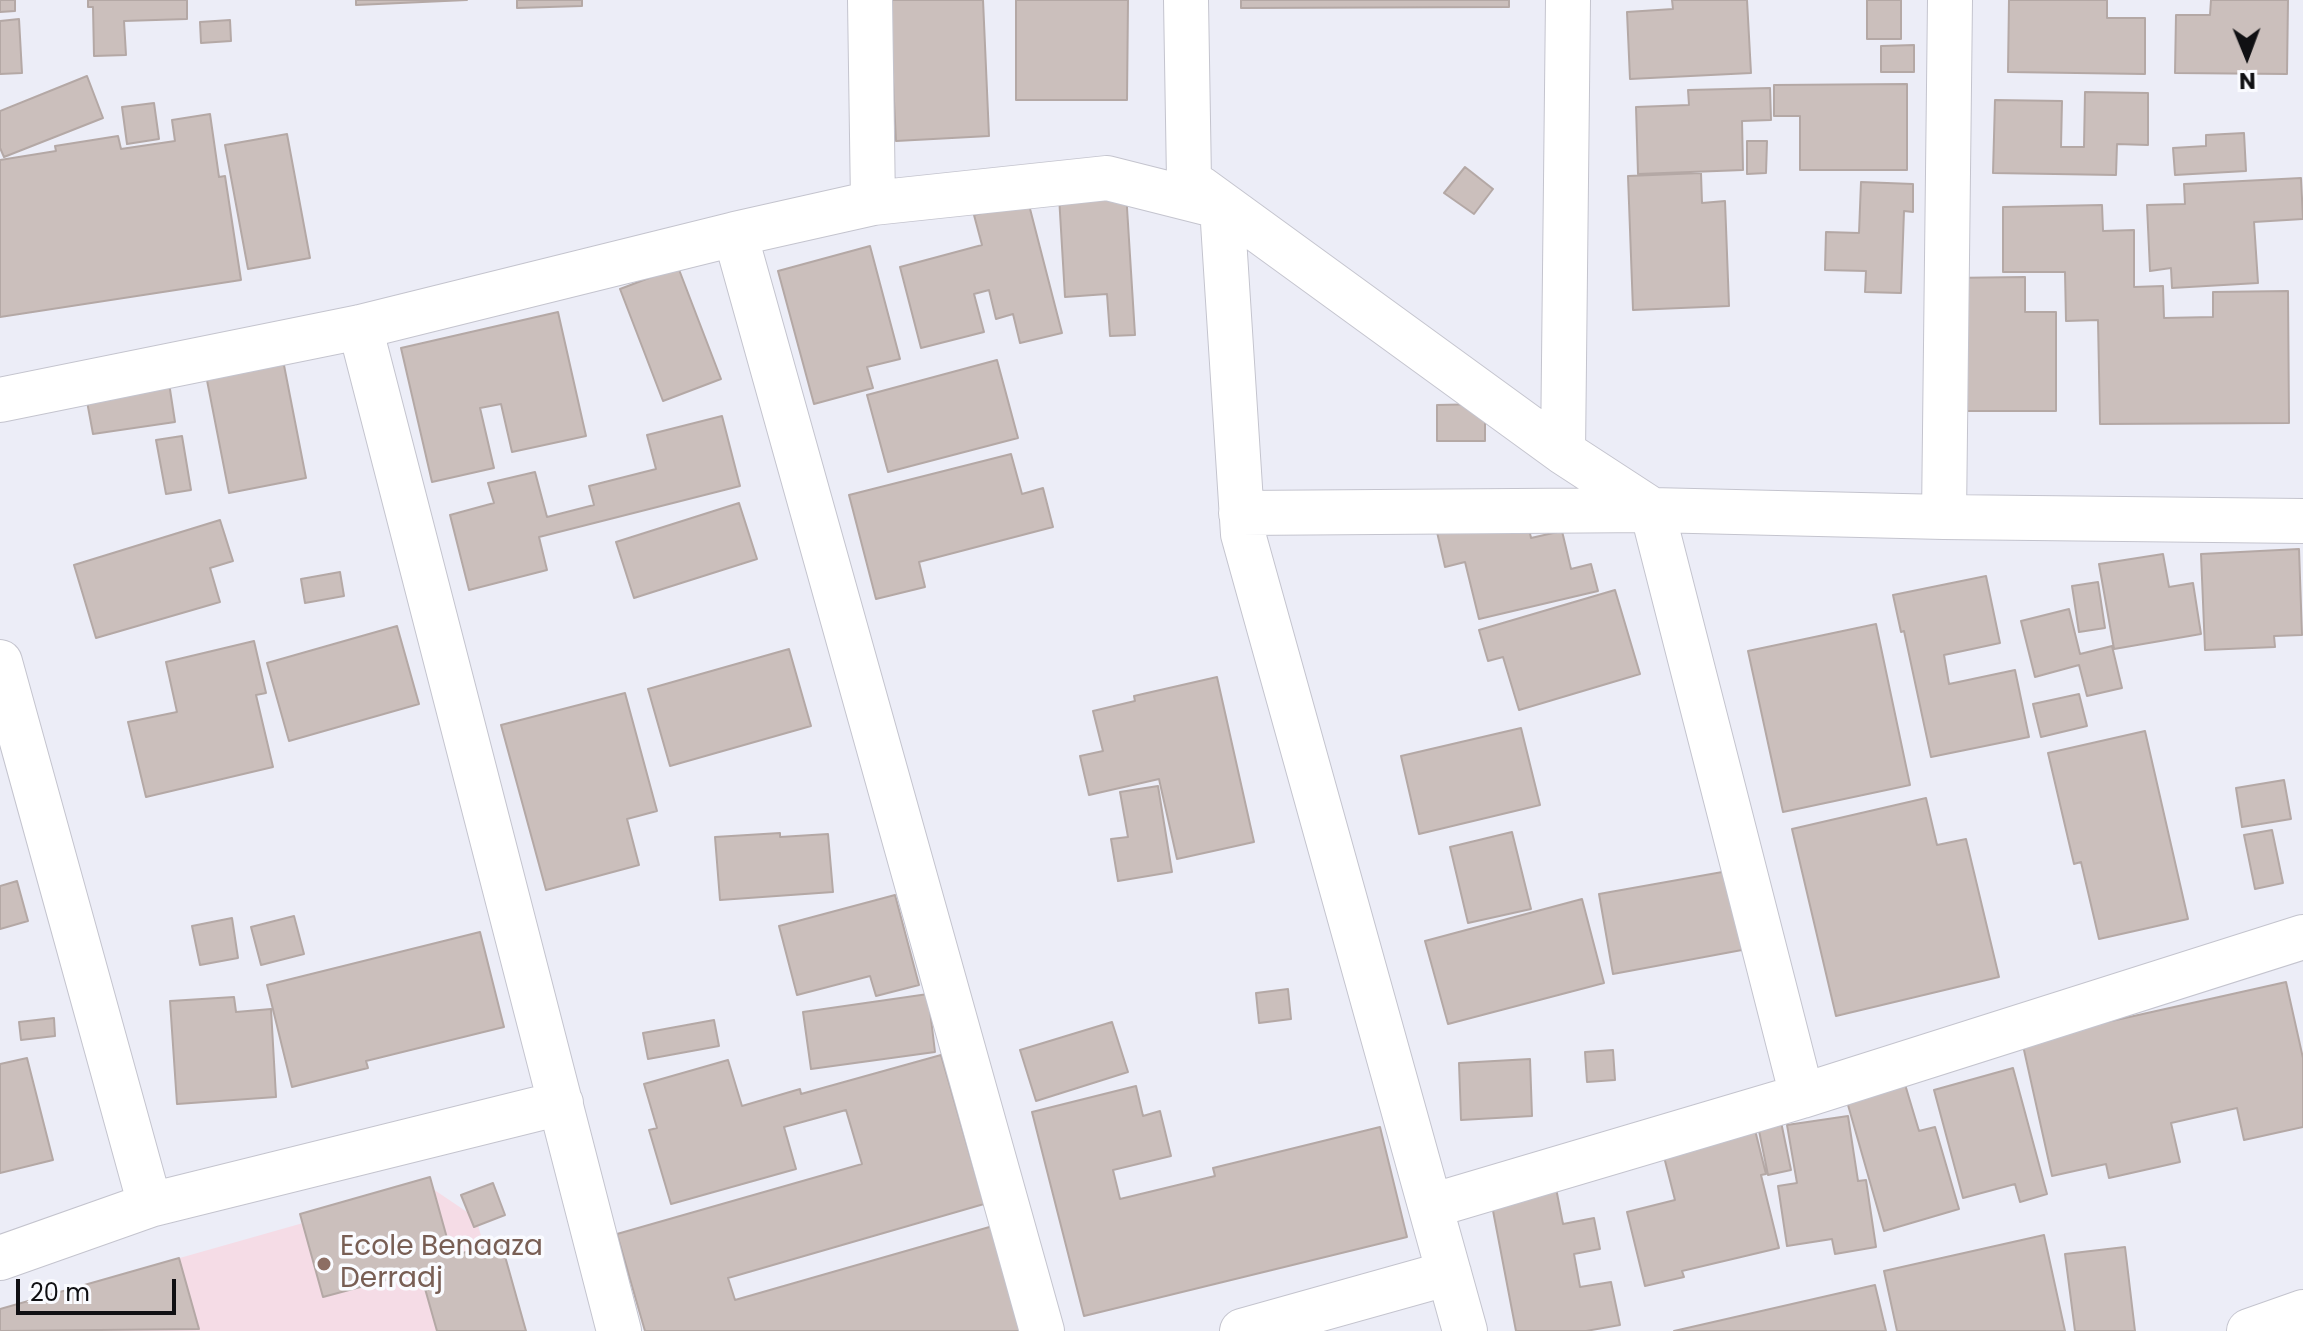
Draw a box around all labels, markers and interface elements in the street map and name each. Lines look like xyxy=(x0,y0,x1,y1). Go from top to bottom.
north arrow xyxy=(2207,16,2287,96)
text: N xyxy=(2239,65,2256,96)
place label: Ecole Benaaza Derradj xyxy=(340,1231,543,1297)
marker: Ecole Benaaza Derradj xyxy=(315,1255,333,1273)
scale bar xyxy=(20,1263,180,1313)
text: 20 m xyxy=(30,1276,90,1309)

